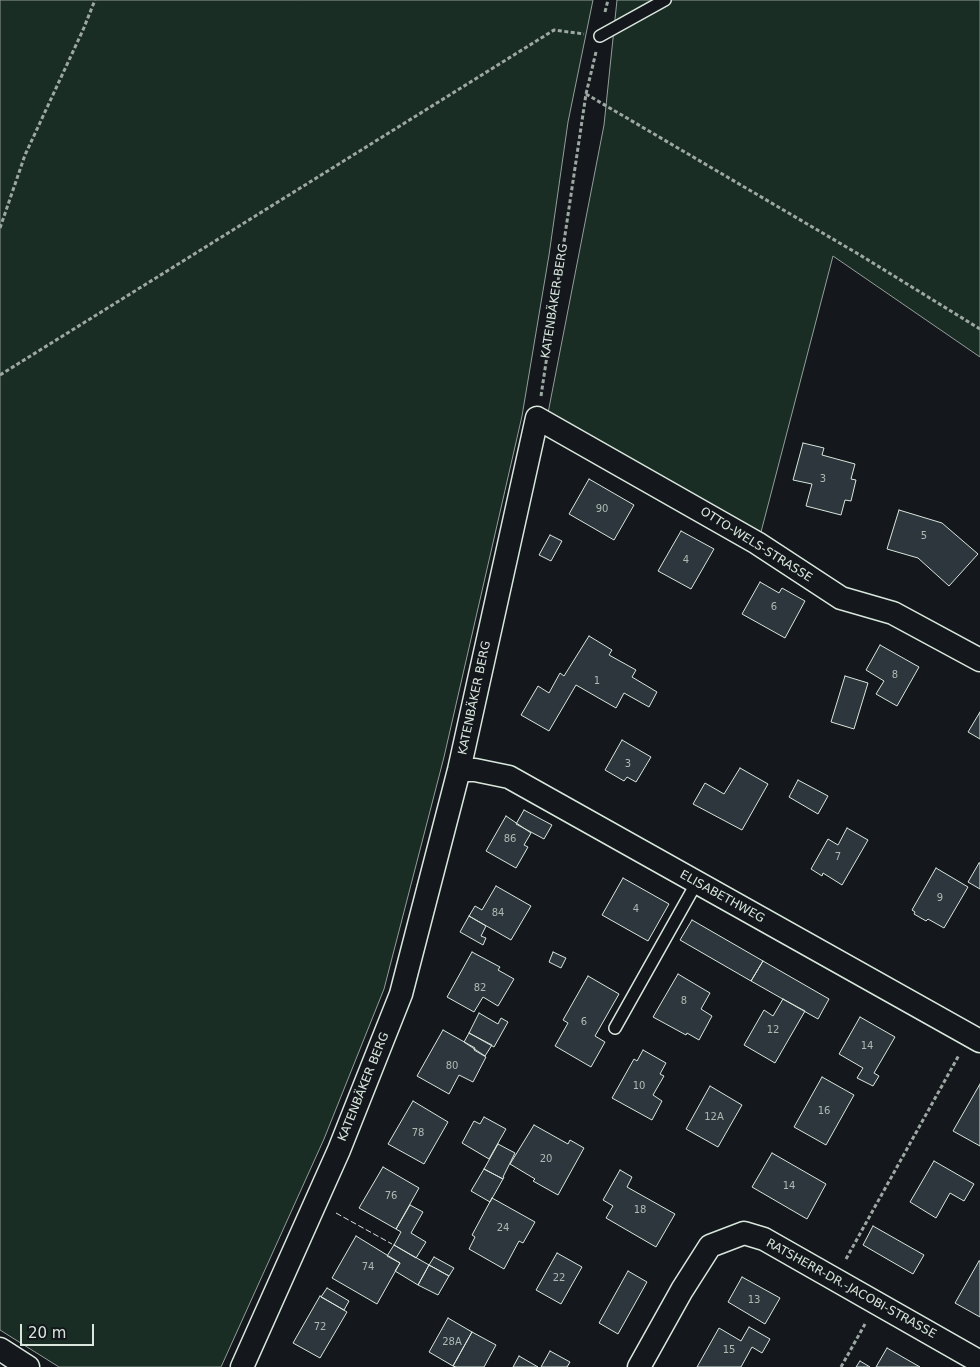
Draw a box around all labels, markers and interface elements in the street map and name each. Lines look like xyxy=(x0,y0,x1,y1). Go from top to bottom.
street label: KATENBÄKER BERG xyxy=(539,242,571,360)
house number: 3 xyxy=(820,473,826,485)
house number: 90 xyxy=(596,503,608,515)
street label: OTTO-WELS-STRASSE xyxy=(697,505,815,585)
house number: 5 xyxy=(921,530,927,542)
house number: 4 xyxy=(683,554,689,566)
house number: 6 xyxy=(771,601,777,613)
street label: KATENBÄKER BERG xyxy=(456,640,494,756)
house number: 8 xyxy=(892,669,898,681)
house number: 1 xyxy=(594,675,600,687)
house number: 3 xyxy=(625,758,631,770)
house number: 86 xyxy=(504,833,516,845)
house number: 7 xyxy=(835,851,841,863)
street label: ELISABETHWEG xyxy=(677,868,767,926)
house number: 9 xyxy=(937,892,943,904)
house number: 4 xyxy=(633,903,639,915)
house number: 84 xyxy=(492,907,504,919)
house number: 82 xyxy=(474,982,486,994)
house number: 8 xyxy=(681,995,687,1007)
house number: 6 xyxy=(581,1016,587,1028)
house number: 12 xyxy=(767,1024,779,1036)
street label: KATENBÄKER BERG xyxy=(336,1030,392,1144)
house number: 14 xyxy=(861,1040,873,1052)
house number: 80 xyxy=(446,1060,458,1072)
house number: 10 xyxy=(633,1080,645,1092)
house number: 16 xyxy=(818,1105,830,1117)
house number: 12A xyxy=(704,1111,724,1123)
house number: 78 xyxy=(412,1127,424,1139)
house number: 20 xyxy=(540,1153,552,1165)
house number: 14 xyxy=(783,1180,795,1192)
house number: 76 xyxy=(385,1190,397,1202)
house number: 18 xyxy=(634,1204,646,1216)
house number: 24 xyxy=(497,1222,509,1234)
street label: RATSHERR-DR.-JACOBI-STRASSE xyxy=(763,1236,939,1342)
house number: 74 xyxy=(362,1261,374,1273)
house number: 22 xyxy=(553,1272,565,1284)
house number: 13 xyxy=(748,1294,760,1306)
scale bar xyxy=(22,1314,96,1346)
house number: 72 xyxy=(314,1321,326,1333)
text: 20 m xyxy=(28,1324,66,1342)
house number: 28A xyxy=(442,1336,462,1348)
house number: 15 xyxy=(723,1344,735,1356)

